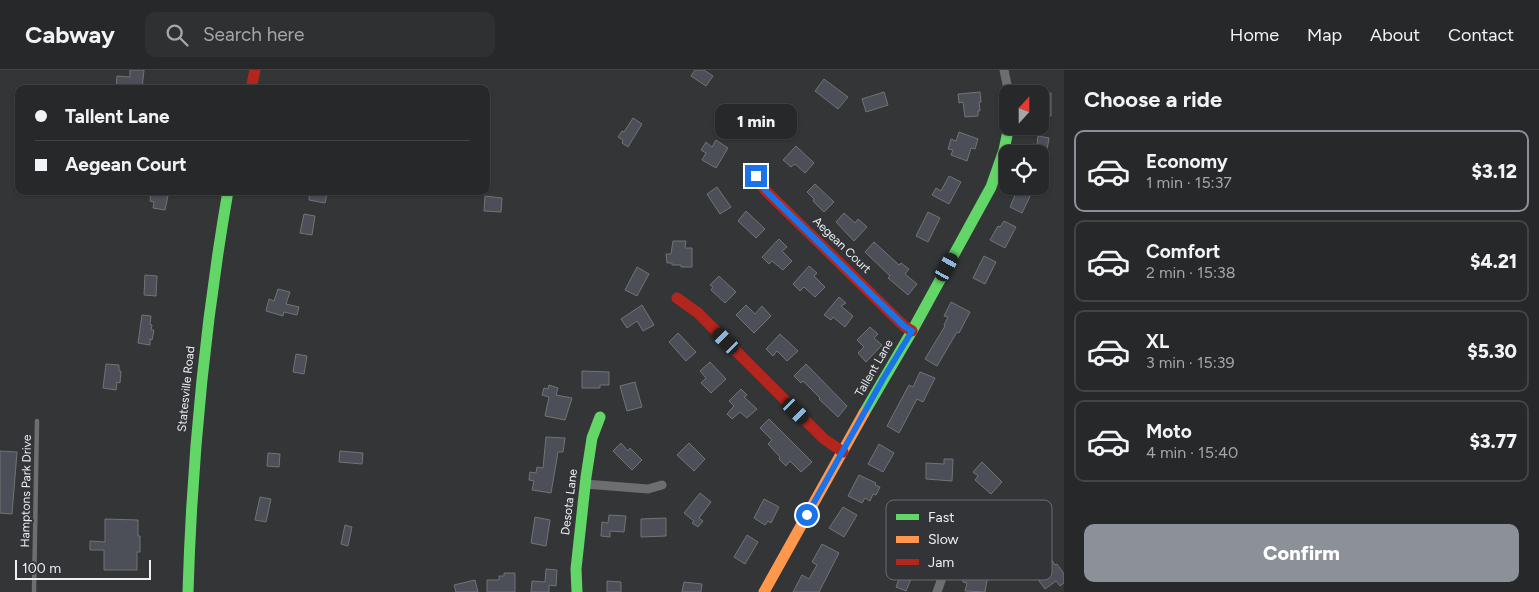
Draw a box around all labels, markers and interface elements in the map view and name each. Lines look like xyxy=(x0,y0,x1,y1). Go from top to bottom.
search box xyxy=(145,12,495,57)
text: Cabway xyxy=(25,20,115,49)
icon: search xyxy=(163,21,191,49)
text: Search here xyxy=(203,23,304,46)
text: Home xyxy=(1230,24,1279,46)
text: Map xyxy=(1307,24,1342,46)
text: About xyxy=(1370,24,1420,46)
text: Contact xyxy=(1448,24,1514,46)
north arrow xyxy=(999,85,1049,135)
map controls xyxy=(999,85,1049,195)
text: Choose a ride xyxy=(1084,86,1222,113)
callout: 1 min xyxy=(715,104,797,138)
text: Tallent Lane xyxy=(65,105,169,128)
text: 1 min xyxy=(737,112,775,131)
button: locate xyxy=(999,145,1049,195)
icon: car xyxy=(1086,149,1131,194)
text: Economy xyxy=(1146,150,1228,173)
text: Aegean Court xyxy=(65,153,187,176)
text: $3.12 xyxy=(1472,160,1517,183)
route end xyxy=(745,165,767,187)
text: 1 min · 15:37 xyxy=(1146,173,1232,192)
street label: Aegean Court xyxy=(810,214,874,276)
icon: car xyxy=(1086,239,1131,284)
text: Comfort xyxy=(1146,240,1221,263)
car xyxy=(933,250,960,284)
text: $4.21 xyxy=(1470,250,1517,273)
text: 2 min · 15:38 xyxy=(1146,263,1236,282)
car xyxy=(710,325,741,357)
icon: car xyxy=(1086,329,1131,374)
text: XL xyxy=(1146,330,1169,353)
street label: Tallent Lane xyxy=(852,337,896,399)
text: $5.30 xyxy=(1467,340,1517,363)
street label: Statesville Road xyxy=(175,345,197,433)
text: 3 min · 15:39 xyxy=(1146,353,1235,372)
car xyxy=(780,395,811,427)
icon: car xyxy=(1086,419,1131,464)
text: Moto xyxy=(1146,420,1192,443)
text: $3.77 xyxy=(1469,430,1517,453)
street label: Hamptons Park Drive xyxy=(18,434,34,547)
text: 4 min · 15:40 xyxy=(1146,443,1238,462)
street label: Desota Lane xyxy=(558,468,580,536)
legend xyxy=(886,500,1052,580)
route start xyxy=(796,504,818,526)
text: Fast xyxy=(928,509,954,526)
button: Confirm xyxy=(1084,524,1519,582)
text: Slow xyxy=(928,531,959,548)
text: Jam xyxy=(928,554,954,571)
scale bar xyxy=(15,557,151,580)
text: 100 m xyxy=(22,560,61,577)

